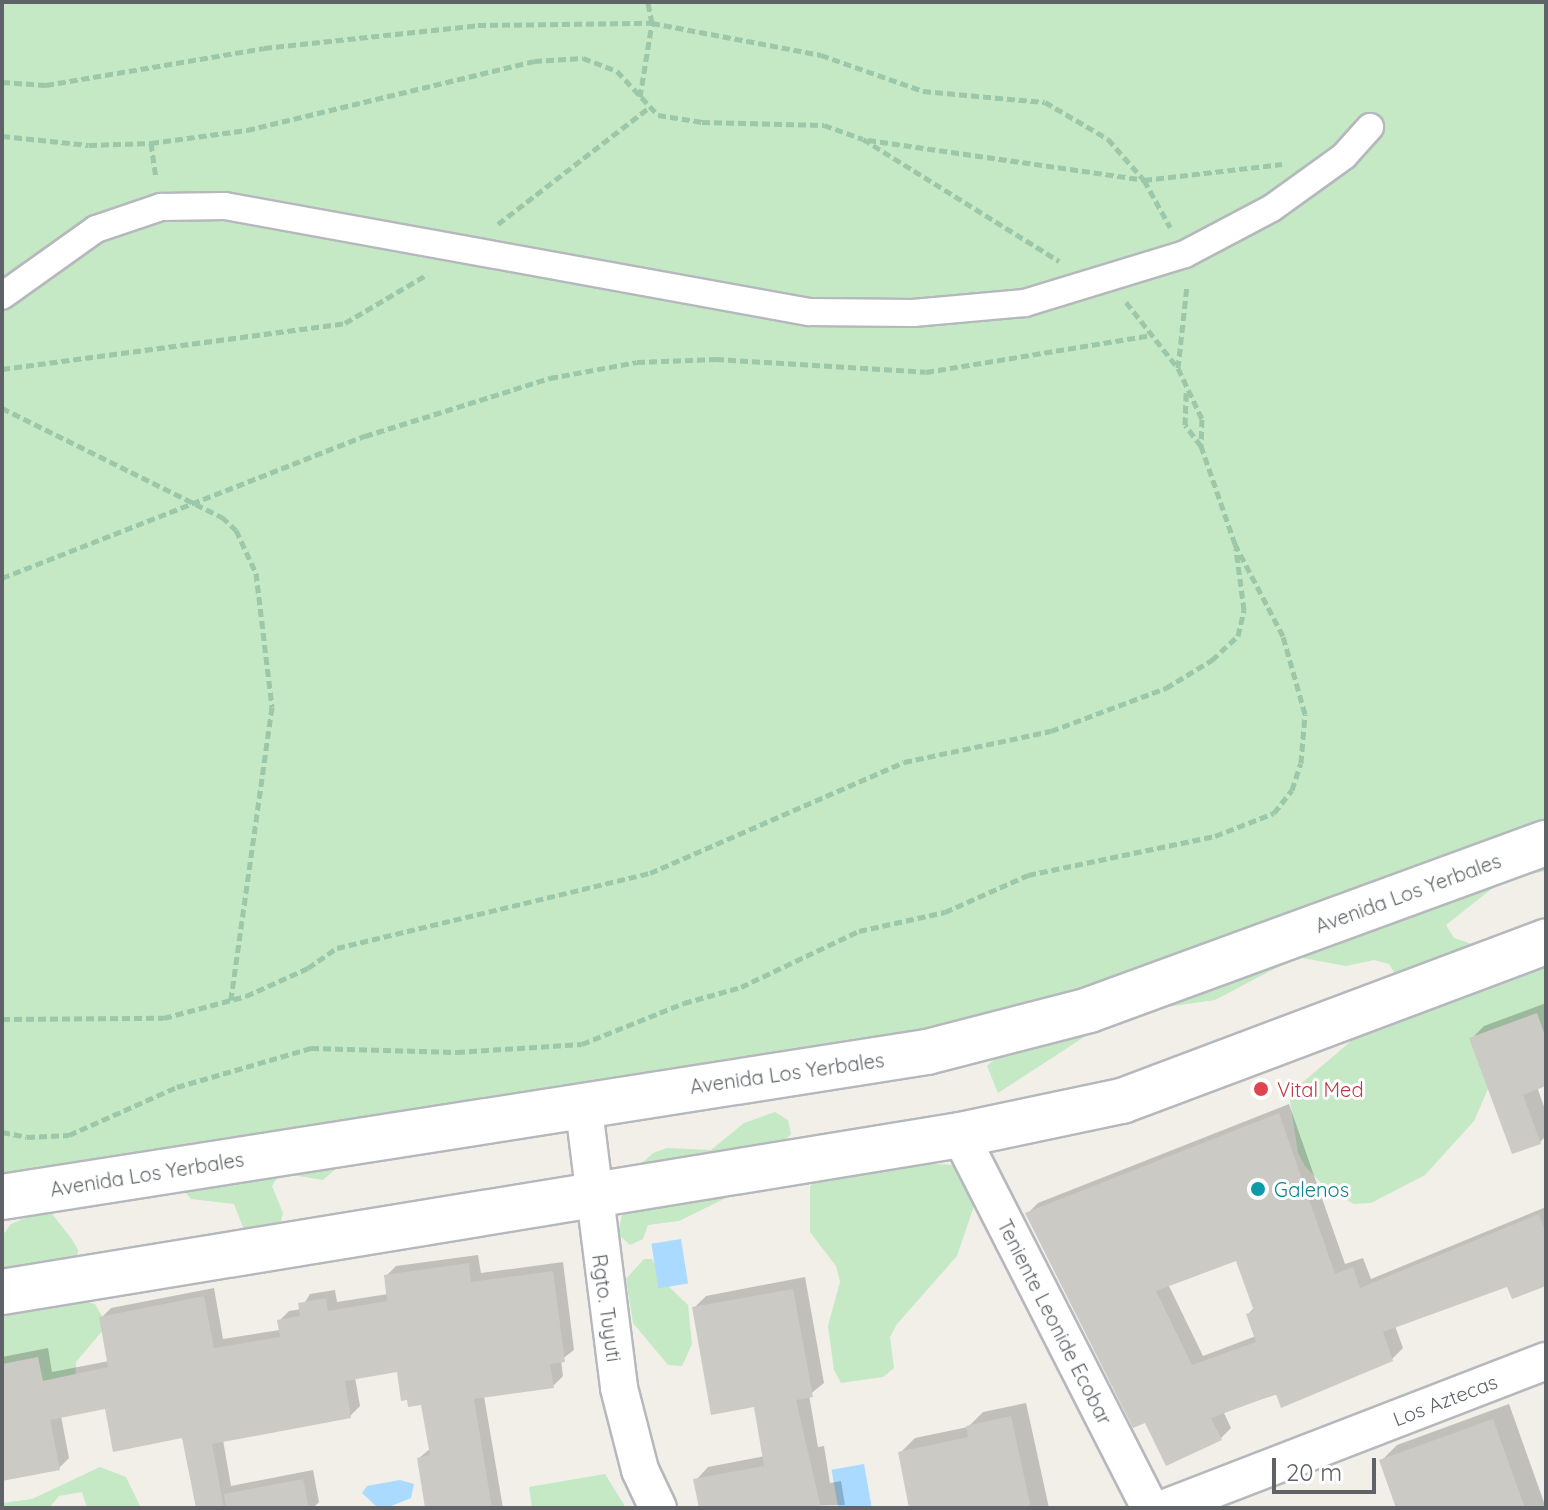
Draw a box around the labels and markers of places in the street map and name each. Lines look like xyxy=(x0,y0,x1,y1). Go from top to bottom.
place label: Vital Med xyxy=(1277,1077,1363,1101)
marker: Vital Med xyxy=(1252,1080,1270,1098)
place label: Galenos xyxy=(1274,1177,1349,1201)
marker: Galenos xyxy=(1249,1180,1267,1198)

